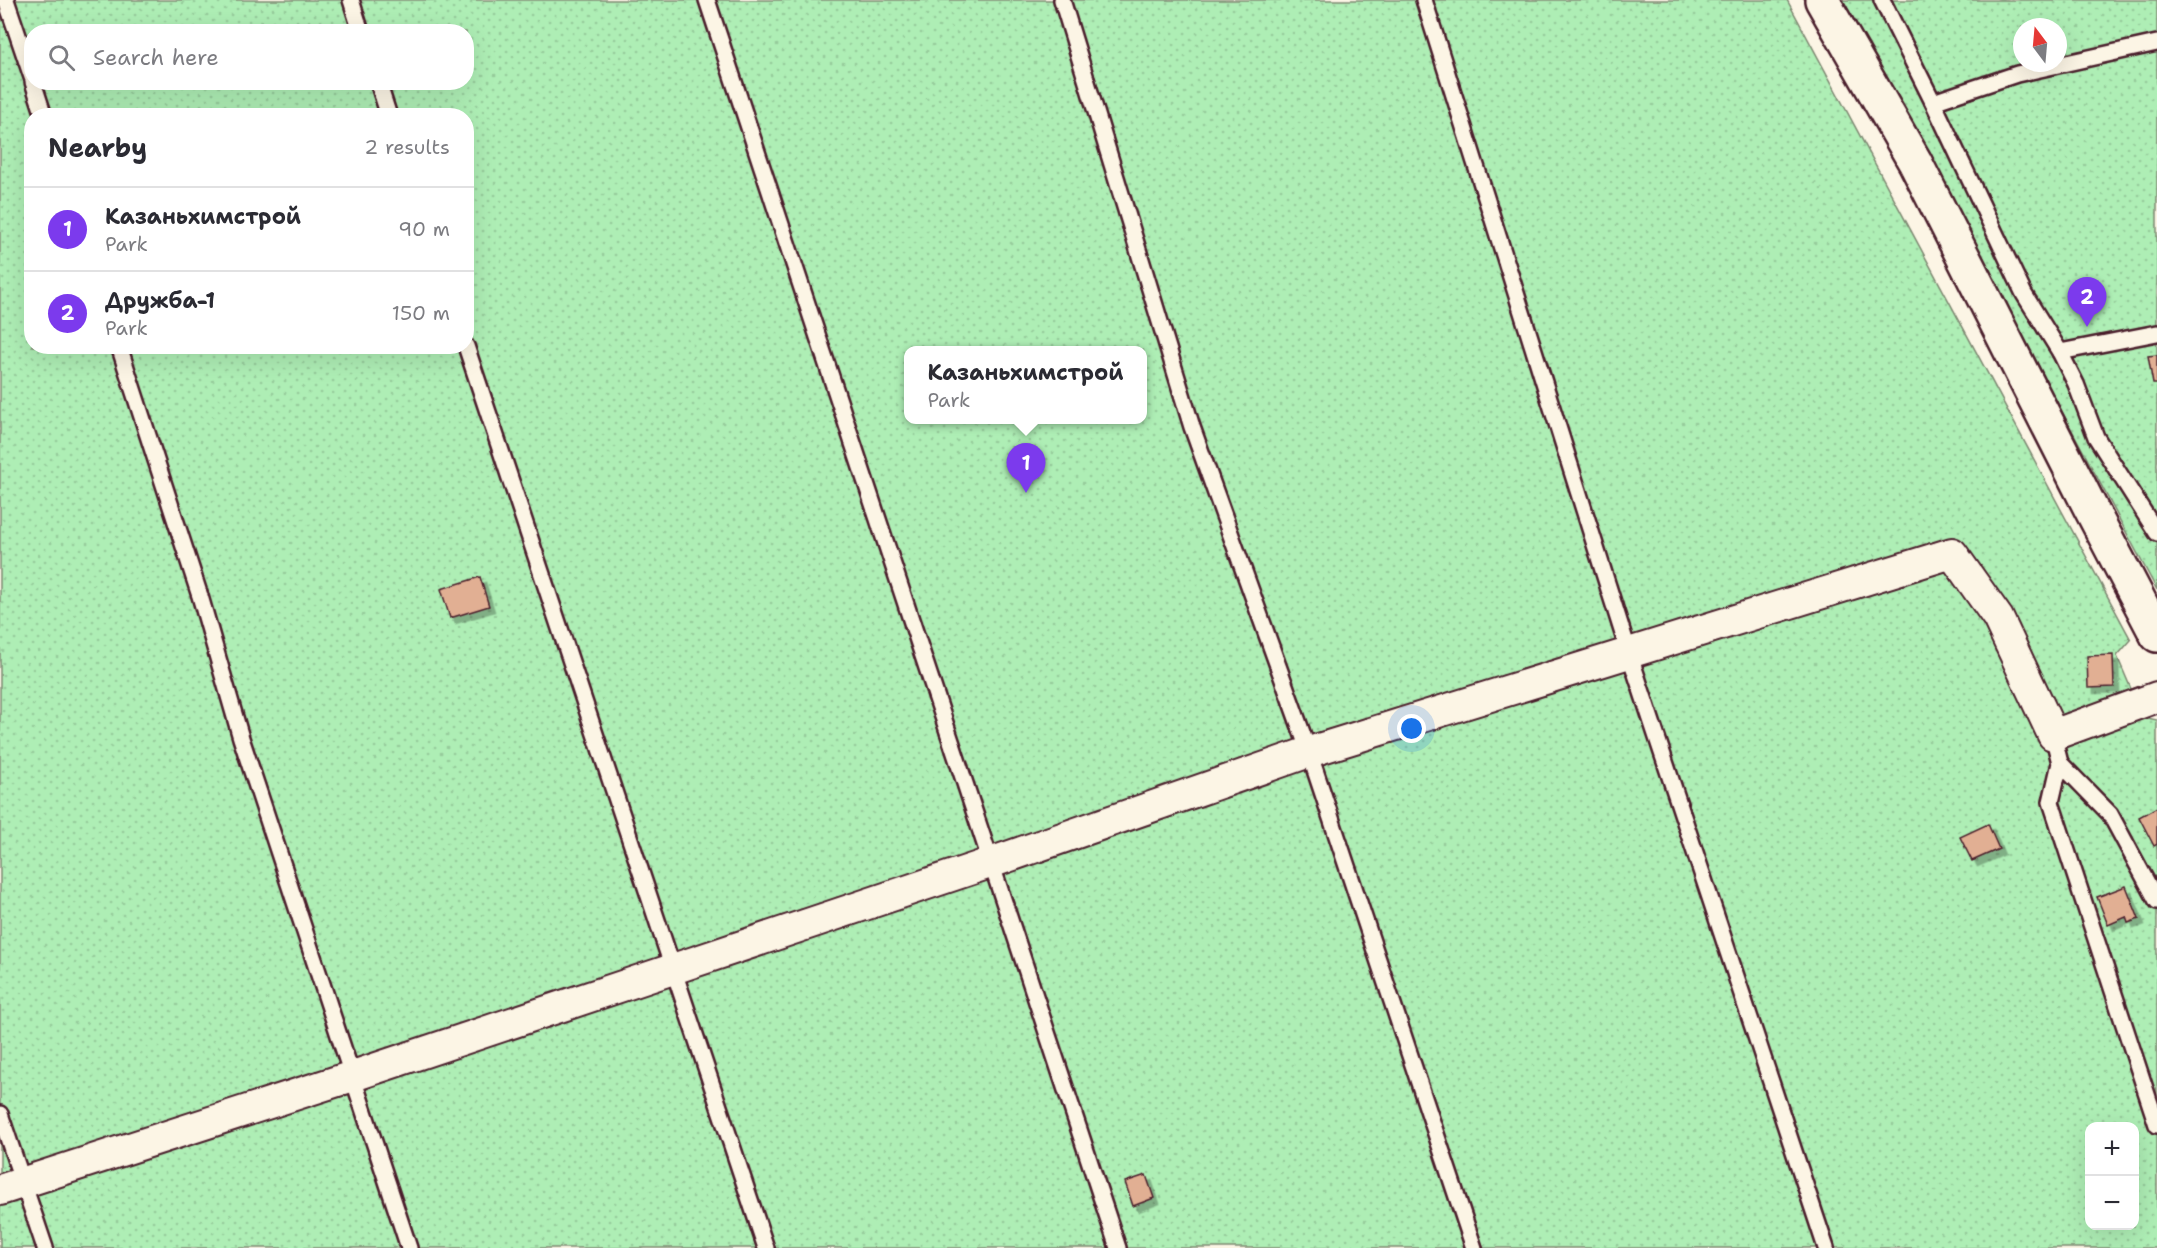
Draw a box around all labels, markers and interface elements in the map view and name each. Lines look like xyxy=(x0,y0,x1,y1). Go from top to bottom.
north arrow xyxy=(2013,18,2067,72)
search box xyxy=(24,24,474,90)
icon: search xyxy=(45,41,78,74)
text: Search here xyxy=(93,43,219,72)
text: Nearby xyxy=(48,130,147,165)
text: 2 results xyxy=(364,134,450,160)
text: Казаньхимстрой xyxy=(105,202,301,231)
text: 1 xyxy=(63,216,72,242)
text: 90 m xyxy=(398,216,450,242)
text: Park xyxy=(105,231,148,257)
pin: 2 xyxy=(2068,278,2106,327)
text: Дружба-1 xyxy=(105,286,215,315)
text: 2 xyxy=(61,300,75,326)
text: 150 m xyxy=(392,300,450,326)
text: Park xyxy=(105,315,148,341)
popup xyxy=(904,346,1147,424)
text: Казаньхимстрой xyxy=(927,358,1124,387)
text: Park xyxy=(927,387,970,413)
pin: 1 xyxy=(1006,444,1046,493)
your location xyxy=(1397,714,1426,743)
map controls xyxy=(2085,1122,2139,1230)
button: + xyxy=(2085,1122,2139,1176)
button: − xyxy=(2085,1176,2139,1230)

